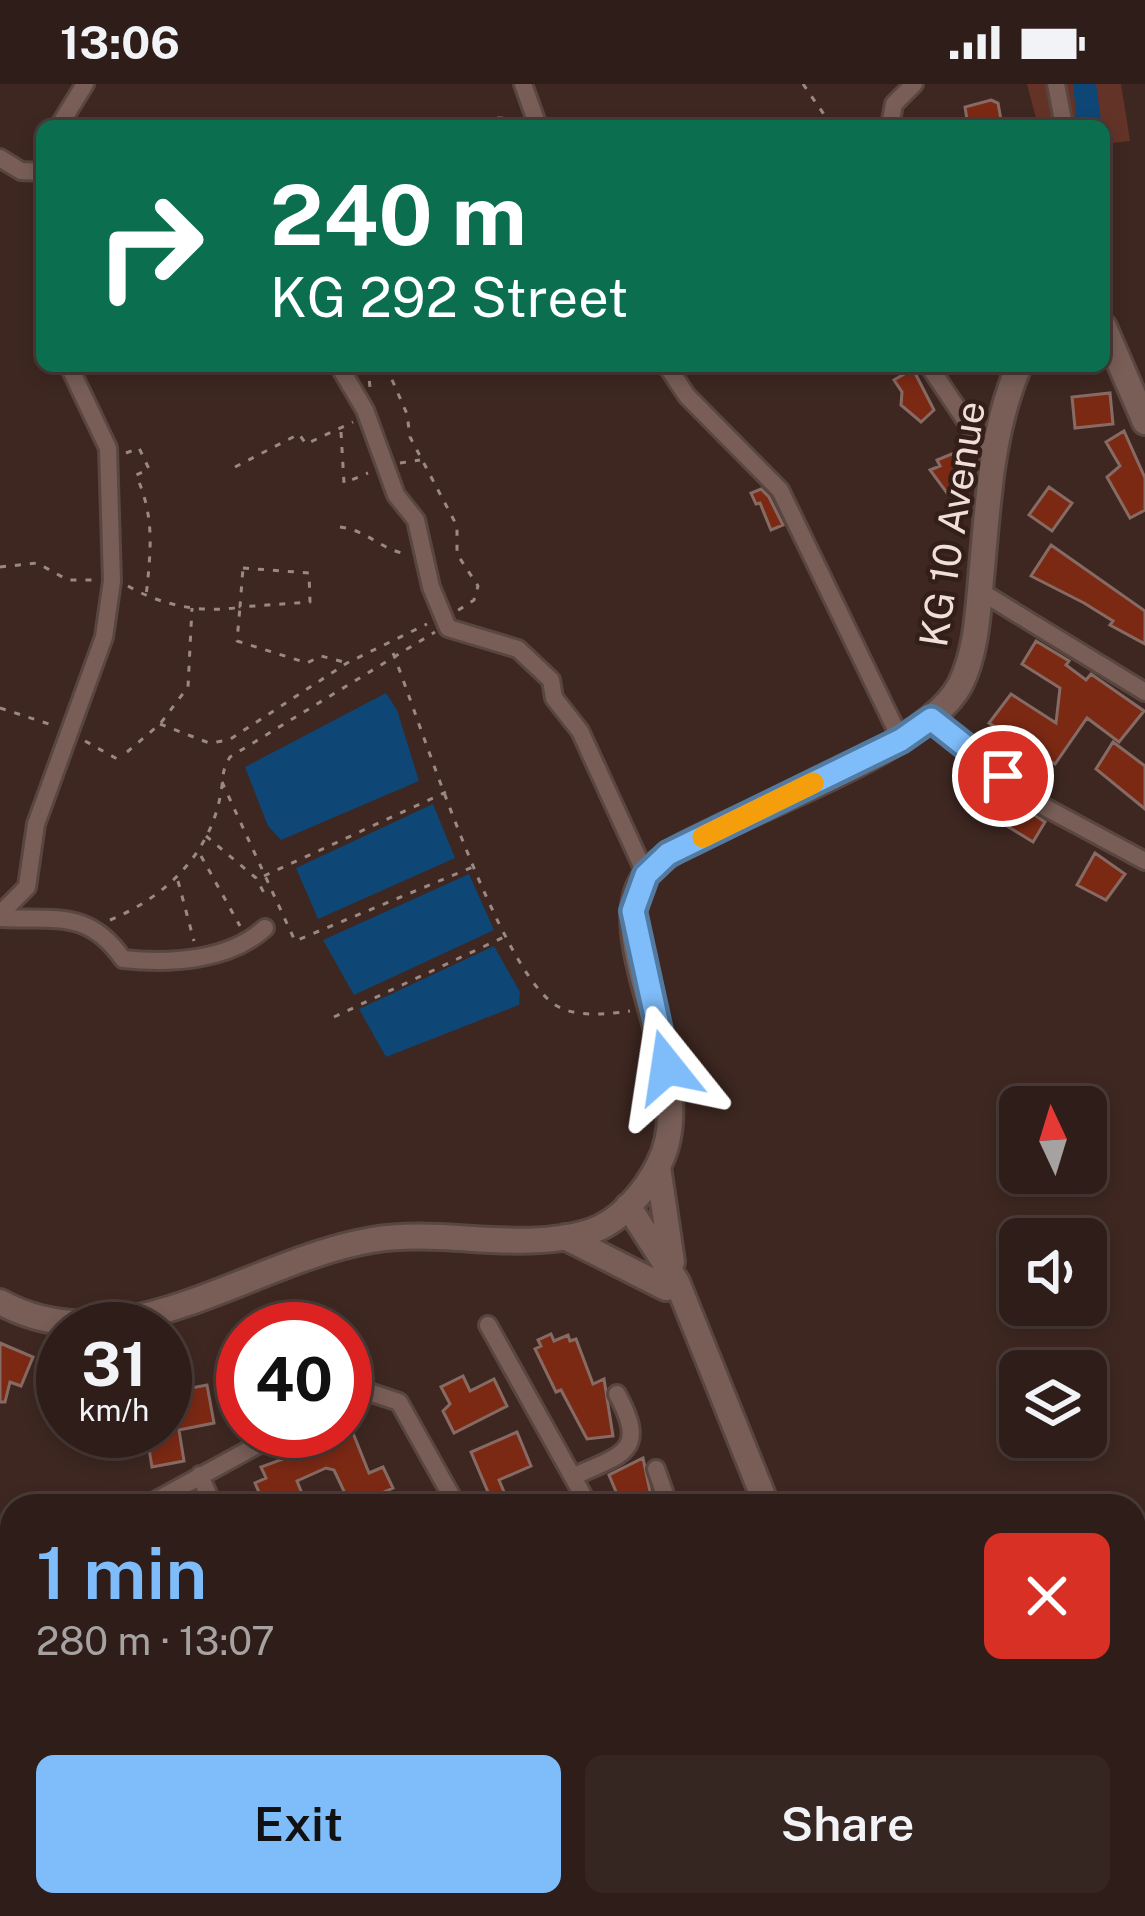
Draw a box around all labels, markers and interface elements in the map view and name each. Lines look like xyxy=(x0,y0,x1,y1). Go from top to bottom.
text: 13:06 xyxy=(60,16,180,69)
text: 240 m xyxy=(270,165,527,264)
icon: right xyxy=(72,168,228,324)
text: KG 292 Street xyxy=(270,266,628,329)
street label: KG 10 Avenue xyxy=(910,398,994,650)
pin xyxy=(952,725,1054,827)
icon: arrive xyxy=(970,743,1036,809)
position arrow xyxy=(604,1004,730,1130)
north arrow xyxy=(999,1086,1107,1194)
map controls xyxy=(999,1086,1107,1458)
button: sound xyxy=(999,1218,1107,1326)
speed limit sign: 40 xyxy=(216,1302,372,1458)
text: 31 xyxy=(81,1329,147,1400)
button: layers xyxy=(999,1350,1107,1458)
text: km/h xyxy=(79,1392,149,1428)
text: 1 min xyxy=(36,1531,207,1615)
button: close xyxy=(984,1533,1110,1659)
text: 280 m · 13:07 xyxy=(36,1618,275,1664)
button: Exit xyxy=(36,1755,561,1893)
button: Share xyxy=(585,1755,1110,1893)

